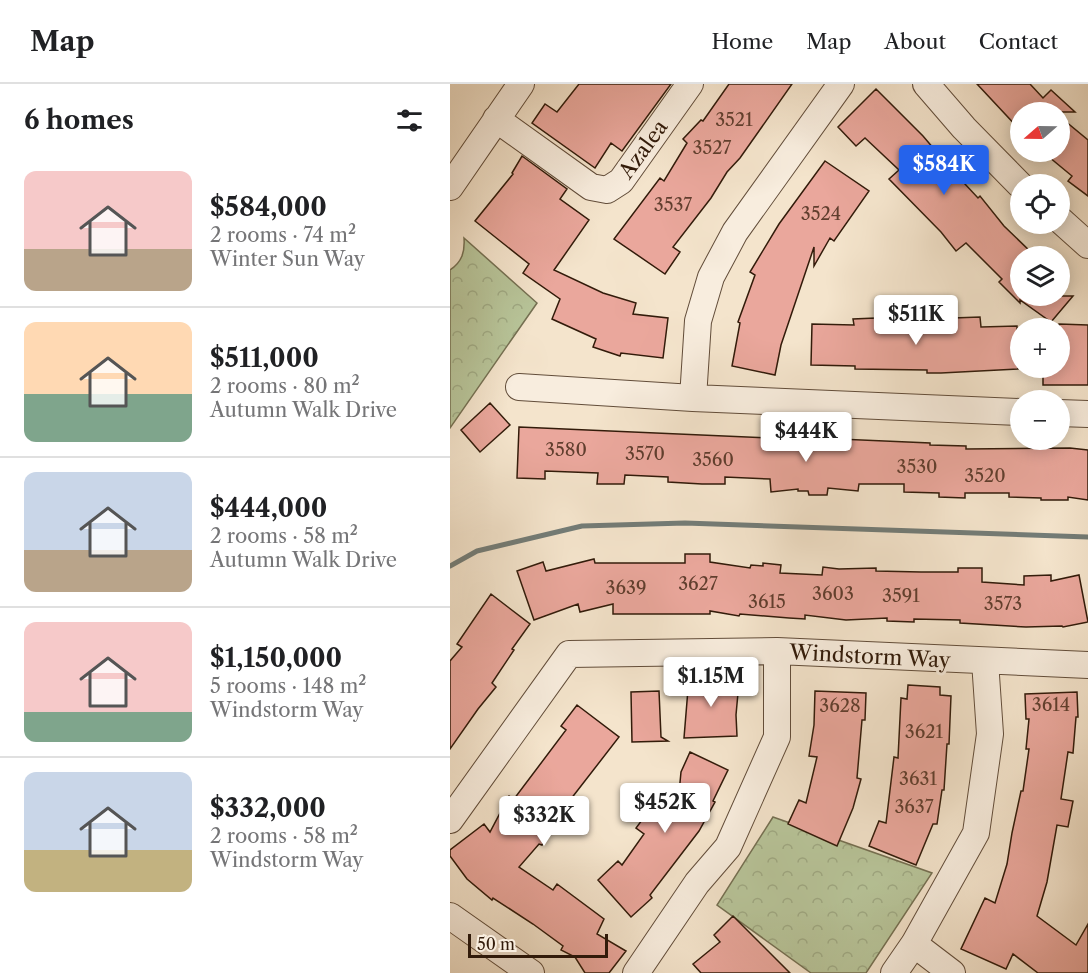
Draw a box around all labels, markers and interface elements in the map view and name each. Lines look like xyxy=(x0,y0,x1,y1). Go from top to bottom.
text: Map xyxy=(30,24,94,58)
text: Home xyxy=(712,29,773,54)
text: Map xyxy=(806,29,851,54)
text: About xyxy=(884,29,946,54)
text: Contact xyxy=(979,29,1058,54)
north arrow xyxy=(1010,102,1070,162)
map controls xyxy=(1010,102,1070,450)
text: 6 homes xyxy=(24,104,134,136)
icon: filters xyxy=(393,104,426,137)
house number: 3521 xyxy=(715,109,753,131)
street label: Azalea xyxy=(613,114,673,184)
house number: 3527 xyxy=(693,137,732,159)
pin: $584K xyxy=(902,145,986,196)
text: $584K xyxy=(913,152,975,176)
button: locate xyxy=(1010,174,1070,234)
text: $584,000 xyxy=(210,191,327,223)
house number: 3537 xyxy=(654,194,692,216)
icon: home xyxy=(72,195,144,267)
house number: 3524 xyxy=(801,203,841,225)
text: 2 rooms · 74 m² xyxy=(210,223,356,247)
button: layers xyxy=(1010,246,1070,306)
text: Winter Sun Way xyxy=(210,247,365,271)
pin: $511K xyxy=(874,295,958,346)
text: $511K xyxy=(888,302,944,326)
button: + xyxy=(1010,318,1070,378)
text: $511,000 xyxy=(210,342,319,374)
icon: home xyxy=(72,346,144,418)
text: 2 rooms · 80 m² xyxy=(210,374,360,398)
button: − xyxy=(1010,390,1070,450)
text: Autumn Walk Drive xyxy=(210,398,397,422)
pin: $444K xyxy=(764,412,848,463)
text: $444K xyxy=(775,419,837,443)
house number: 3580 xyxy=(545,439,587,461)
house number: 3570 xyxy=(625,443,665,465)
house number: 3560 xyxy=(692,449,734,471)
house number: 3530 xyxy=(896,456,938,478)
house number: 3520 xyxy=(964,465,1006,487)
text: $444,000 xyxy=(210,492,327,524)
icon: home xyxy=(72,496,144,568)
text: 2 rooms · 58 m² xyxy=(210,524,358,548)
text: Autumn Walk Drive xyxy=(210,548,397,572)
house number: 3627 xyxy=(678,573,718,595)
house number: 3639 xyxy=(606,577,646,599)
house number: 3603 xyxy=(812,583,854,605)
house number: 3591 xyxy=(882,585,920,607)
house number: 3615 xyxy=(748,591,786,613)
house number: 3573 xyxy=(984,593,1022,615)
street label: Windstorm Way xyxy=(788,639,951,673)
text: $1,150,000 xyxy=(210,642,342,674)
icon: home xyxy=(72,646,144,718)
pin: $1.15M xyxy=(662,657,760,708)
text: $1.15M xyxy=(678,664,745,688)
text: 5 rooms · 148 m² xyxy=(210,674,366,698)
house number: 3614 xyxy=(1032,694,1070,716)
house number: 3628 xyxy=(819,695,861,717)
text: Windstorm Way xyxy=(210,698,364,722)
house number: 3621 xyxy=(905,721,944,743)
house number: 3631 xyxy=(899,768,937,790)
pin: $452K xyxy=(623,783,707,834)
text: $452K xyxy=(634,790,696,814)
text: $332,000 xyxy=(210,792,326,824)
icon: home xyxy=(72,796,144,868)
pin: $332K xyxy=(502,796,586,847)
house number: 3637 xyxy=(894,796,934,818)
text: $332K xyxy=(513,803,575,827)
text: 2 rooms · 58 m² xyxy=(210,824,358,848)
text: Windstorm Way xyxy=(210,848,364,872)
scale bar xyxy=(468,931,608,958)
text: 50 m xyxy=(477,934,515,954)

